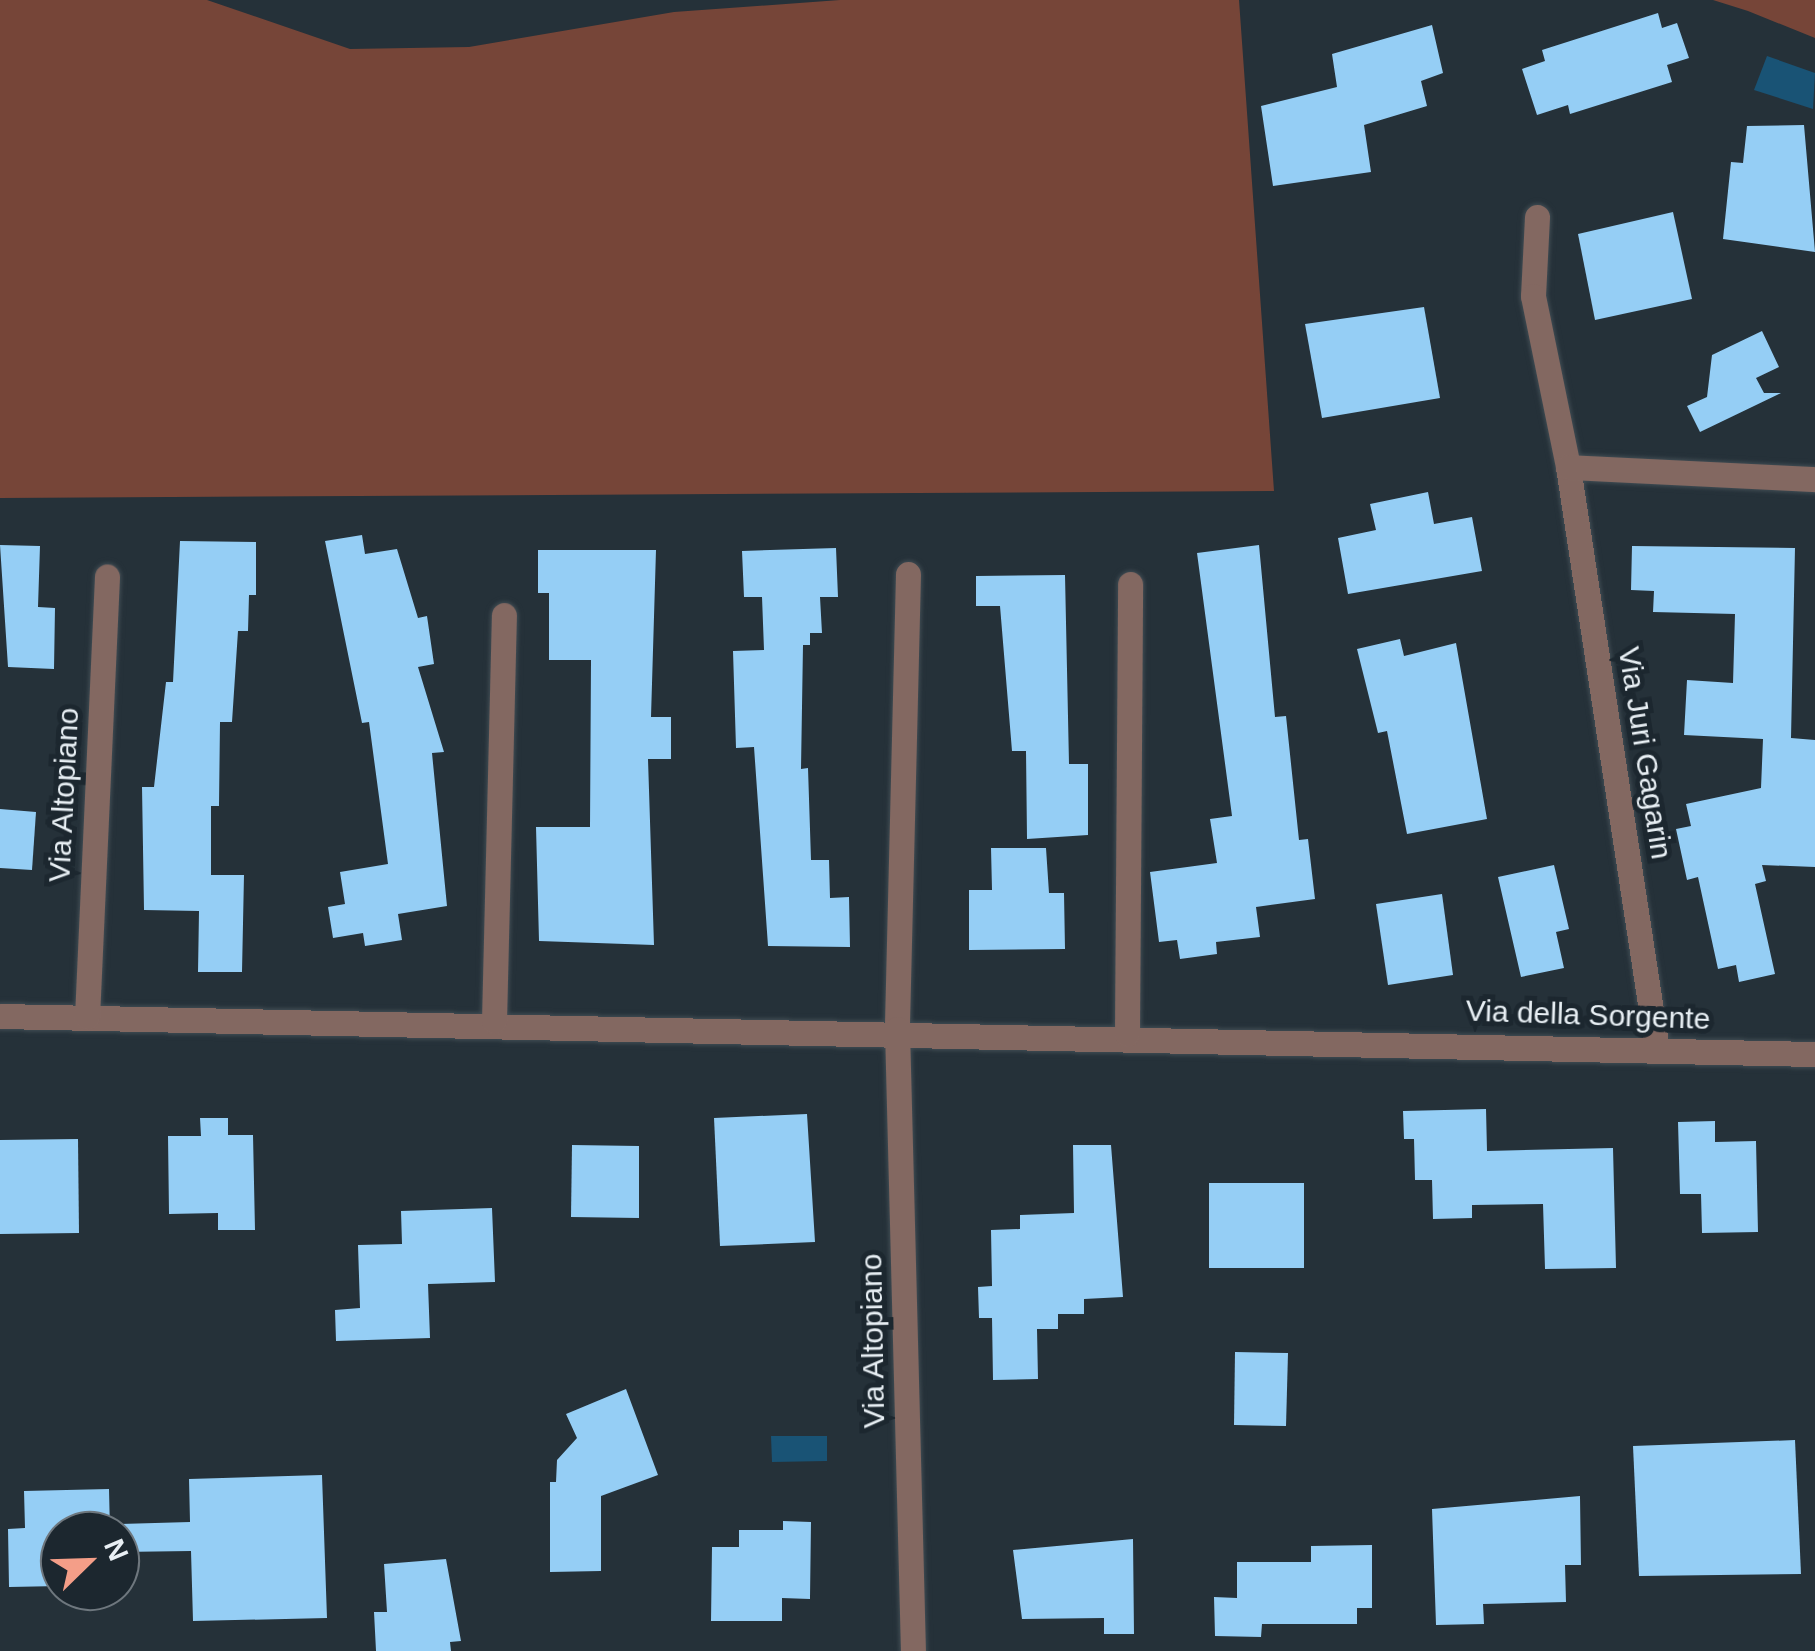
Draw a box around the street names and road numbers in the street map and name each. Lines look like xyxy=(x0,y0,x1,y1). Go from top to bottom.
street label: Via Juri Gagarin xyxy=(1610,644,1680,862)
street label: Via Altopiano xyxy=(41,706,87,884)
street label: Via della Sorgente xyxy=(1465,993,1711,1037)
street label: Via Altopiano xyxy=(853,1253,893,1429)

